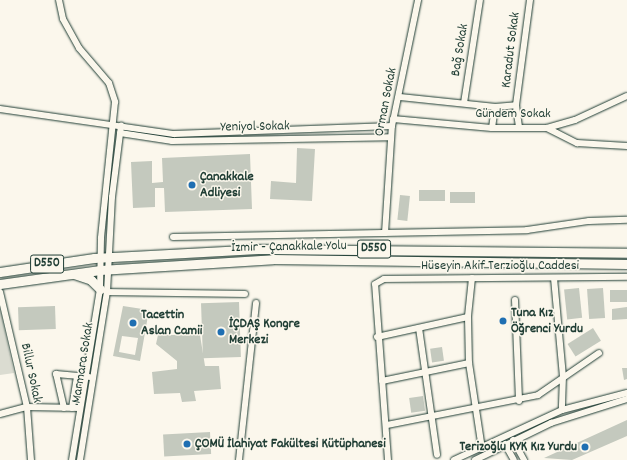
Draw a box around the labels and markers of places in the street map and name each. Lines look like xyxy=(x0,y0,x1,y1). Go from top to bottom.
place label: Çanakkale Adliyesi xyxy=(200,169,254,202)
marker: Çanakkale Adliyesi xyxy=(187,180,197,190)
place label: Tuna Kız Öğrenci Yurdu xyxy=(511,305,583,338)
place label: Tacettin Aslan Camii xyxy=(141,307,202,340)
place label: İÇDAŞ Kongre Merkezi xyxy=(229,316,300,348)
marker: Tuna Kız Öğrenci Yurdu xyxy=(498,316,508,326)
marker: Tacettin Aslan Camii xyxy=(128,318,138,328)
marker: İÇDAŞ Kongre Merkezi xyxy=(216,327,226,337)
place label: ÇOMÜ İlahiyat Fakültesi Kütüphanesi xyxy=(195,436,386,452)
marker: ÇOMÜ İlahiyat Fakültesi Kütüphanesi xyxy=(182,439,192,449)
place label: Terizoğlu KYK Kız Yurdu xyxy=(459,439,577,455)
marker: Terizoğlu KYK Kız Yurdu xyxy=(580,442,590,452)

